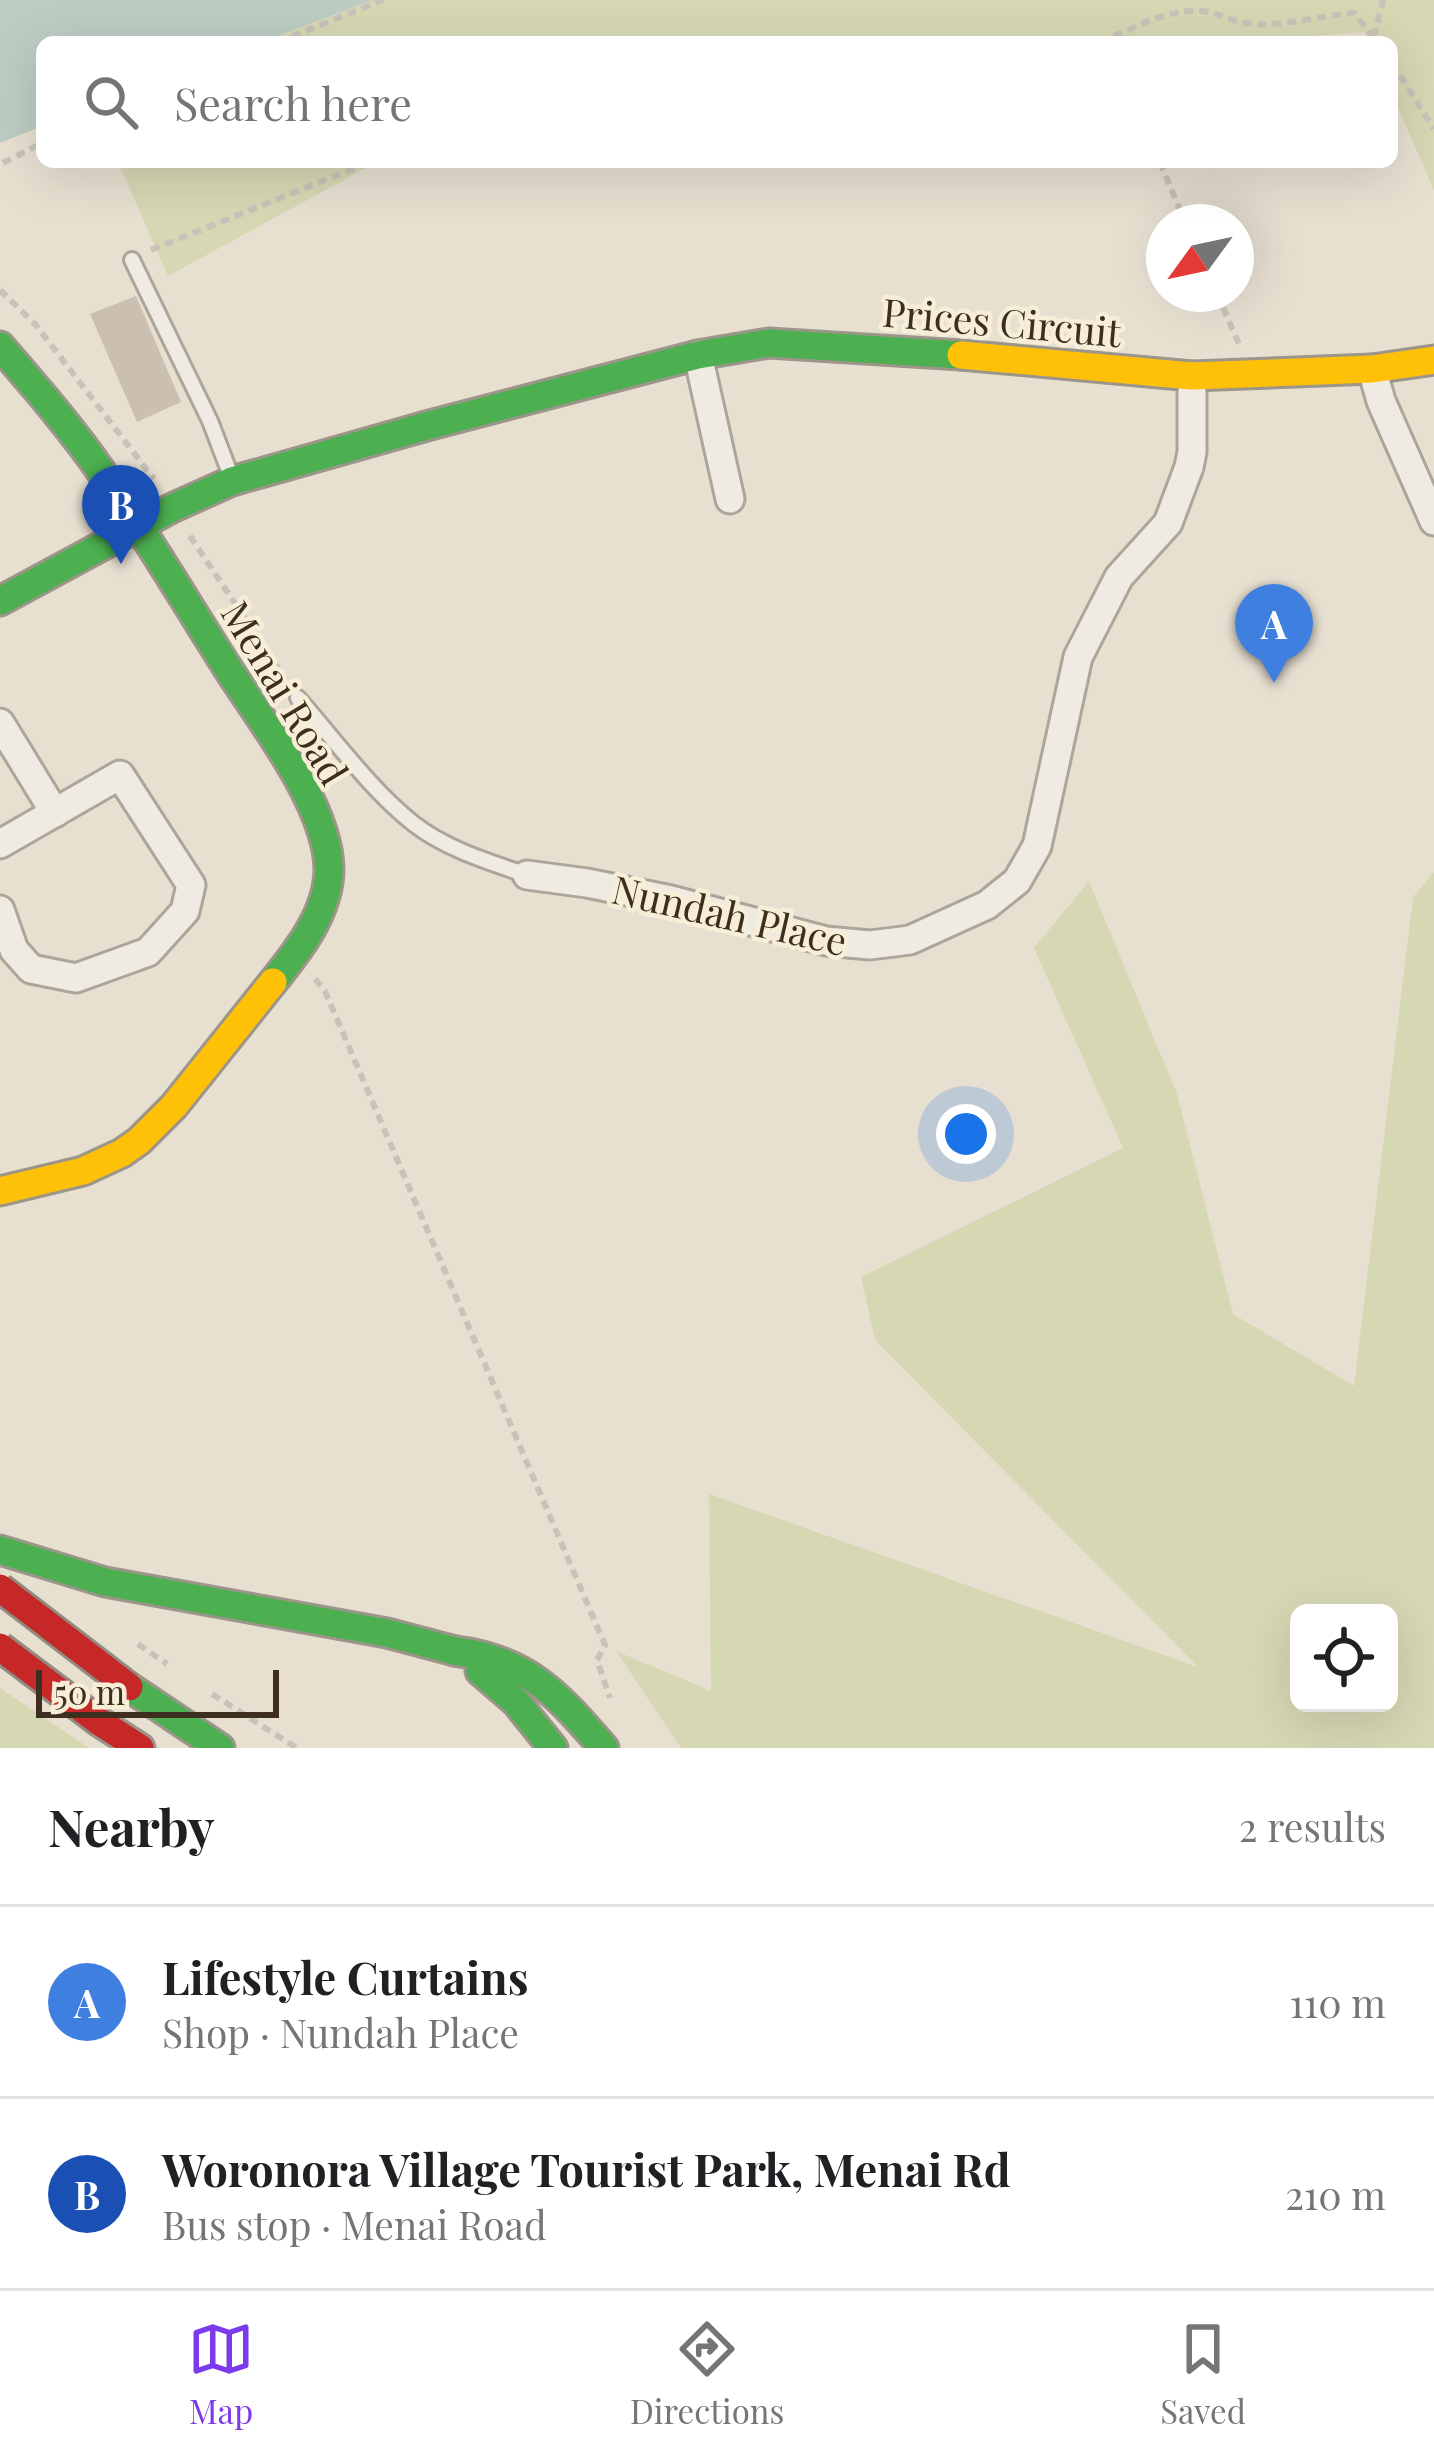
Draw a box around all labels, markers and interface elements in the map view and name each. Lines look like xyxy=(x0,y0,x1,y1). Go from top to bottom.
search box xyxy=(36,36,1398,168)
icon: search xyxy=(78,69,144,135)
text: Search here xyxy=(174,72,412,132)
north arrow xyxy=(1146,204,1254,312)
street label: Prices Circuit xyxy=(881,285,1125,357)
pin: B xyxy=(82,465,160,564)
pin: A xyxy=(1235,584,1313,683)
street label: Menai Road xyxy=(211,591,361,793)
street label: Nundah Place xyxy=(608,862,852,966)
your location xyxy=(936,1104,996,1164)
map controls xyxy=(1290,1604,1398,1712)
button: locate xyxy=(1290,1604,1398,1712)
scale bar xyxy=(36,1664,279,1717)
text: 50 m xyxy=(54,1669,125,1713)
text: Nearby xyxy=(48,1792,214,1860)
text: 2 results xyxy=(1239,1800,1386,1852)
text: Lifestyle Curtains xyxy=(162,1946,529,2006)
text: A xyxy=(74,1976,100,2028)
text: 110 m xyxy=(1289,1976,1386,2028)
text: Shop · Nundah Place xyxy=(162,2006,519,2058)
text: Woronora Village Tourist Park, Menai Rd xyxy=(162,2138,1011,2198)
text: B xyxy=(74,2168,100,2220)
text: 210 m xyxy=(1285,2168,1386,2220)
text: Bus stop · Menai Road xyxy=(162,2198,547,2250)
tab: Map xyxy=(188,2316,254,2432)
tab: Directions xyxy=(630,2316,784,2432)
tab: Saved xyxy=(1160,2316,1246,2432)

